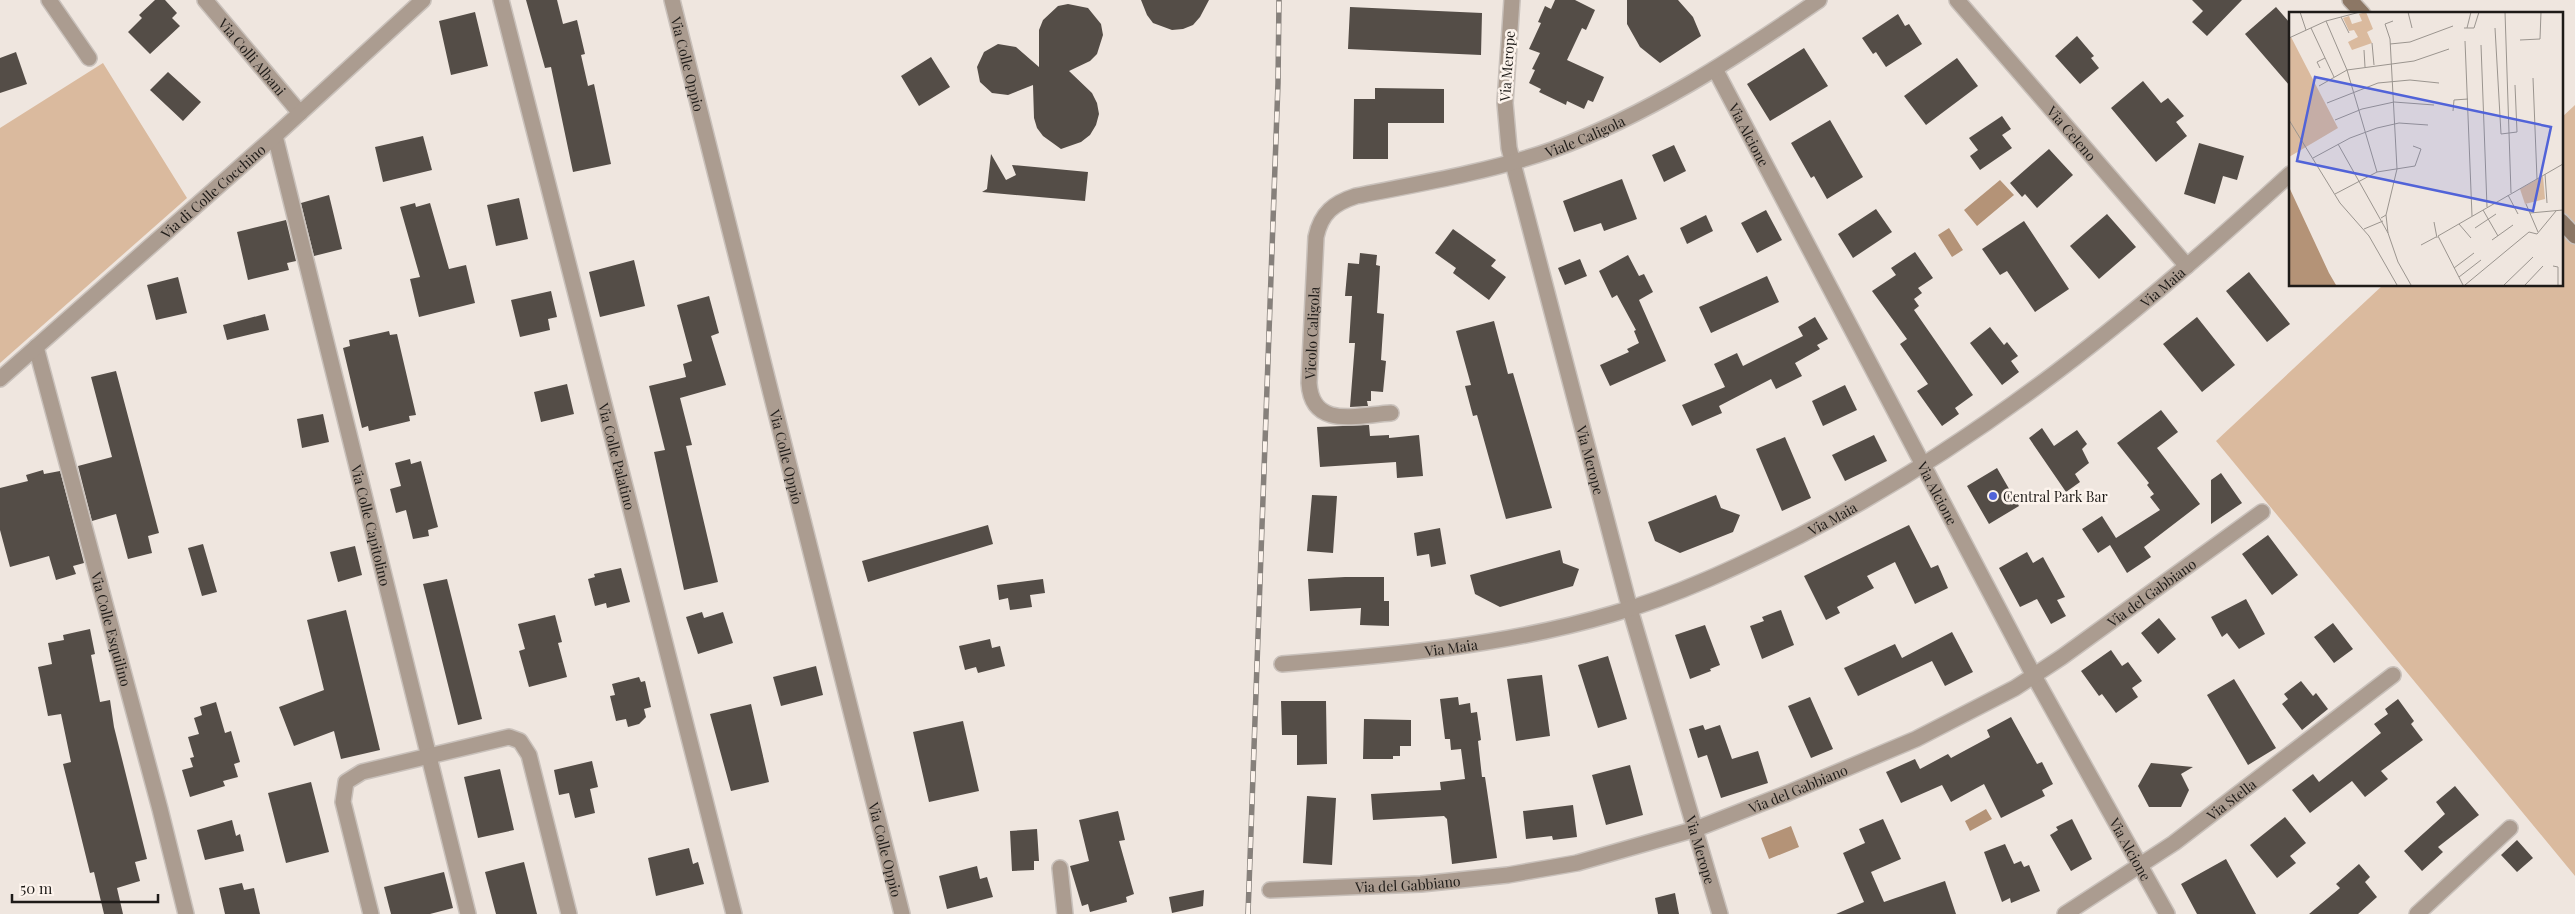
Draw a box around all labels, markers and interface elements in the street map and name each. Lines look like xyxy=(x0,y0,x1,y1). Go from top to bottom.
inset map xyxy=(2289,12,2562,286)
street label: Via Colli Albani xyxy=(214,13,291,99)
street label: Via Colle Oppio xyxy=(667,14,709,114)
street label: Via Merope xyxy=(1495,30,1519,103)
street label: Via Alcione xyxy=(1724,99,1774,170)
street label: Via Celeno xyxy=(2042,101,2101,165)
street label: Viale Caligola xyxy=(1542,111,1628,161)
street label: Via di Colle Cocchino xyxy=(156,139,269,243)
street label: Via Maia xyxy=(2135,262,2189,312)
street label: Vicolo Caligola xyxy=(1300,286,1323,381)
street label: Via Colle Palatino xyxy=(594,400,640,512)
street label: Via Colle Oppio xyxy=(766,406,808,506)
street label: Via Merope xyxy=(1572,422,1609,497)
street label: Via Alcione xyxy=(1913,457,1962,528)
street label: Via Colle Capitolino xyxy=(347,462,396,588)
place label: Central Park Bar xyxy=(2003,487,2108,506)
marker: Central Park Bar xyxy=(1987,490,1999,502)
street label: Via Maia xyxy=(1804,497,1860,540)
street label: Via del Gabbiano xyxy=(2102,554,2200,631)
street label: Via Colle Esquilino xyxy=(87,569,136,689)
street label: Via Maia xyxy=(1423,634,1479,660)
street label: Via del Gabbiano xyxy=(1745,759,1850,817)
street label: Via Stella xyxy=(2202,774,2260,825)
street label: Via Colle Oppio xyxy=(864,799,907,899)
street label: Via Merope xyxy=(1682,812,1720,886)
street label: Via Alcione xyxy=(2105,813,2156,884)
street label: Via del Gabbiano xyxy=(1354,870,1462,896)
scale bar xyxy=(12,872,159,904)
text: 50 m xyxy=(20,878,53,898)

